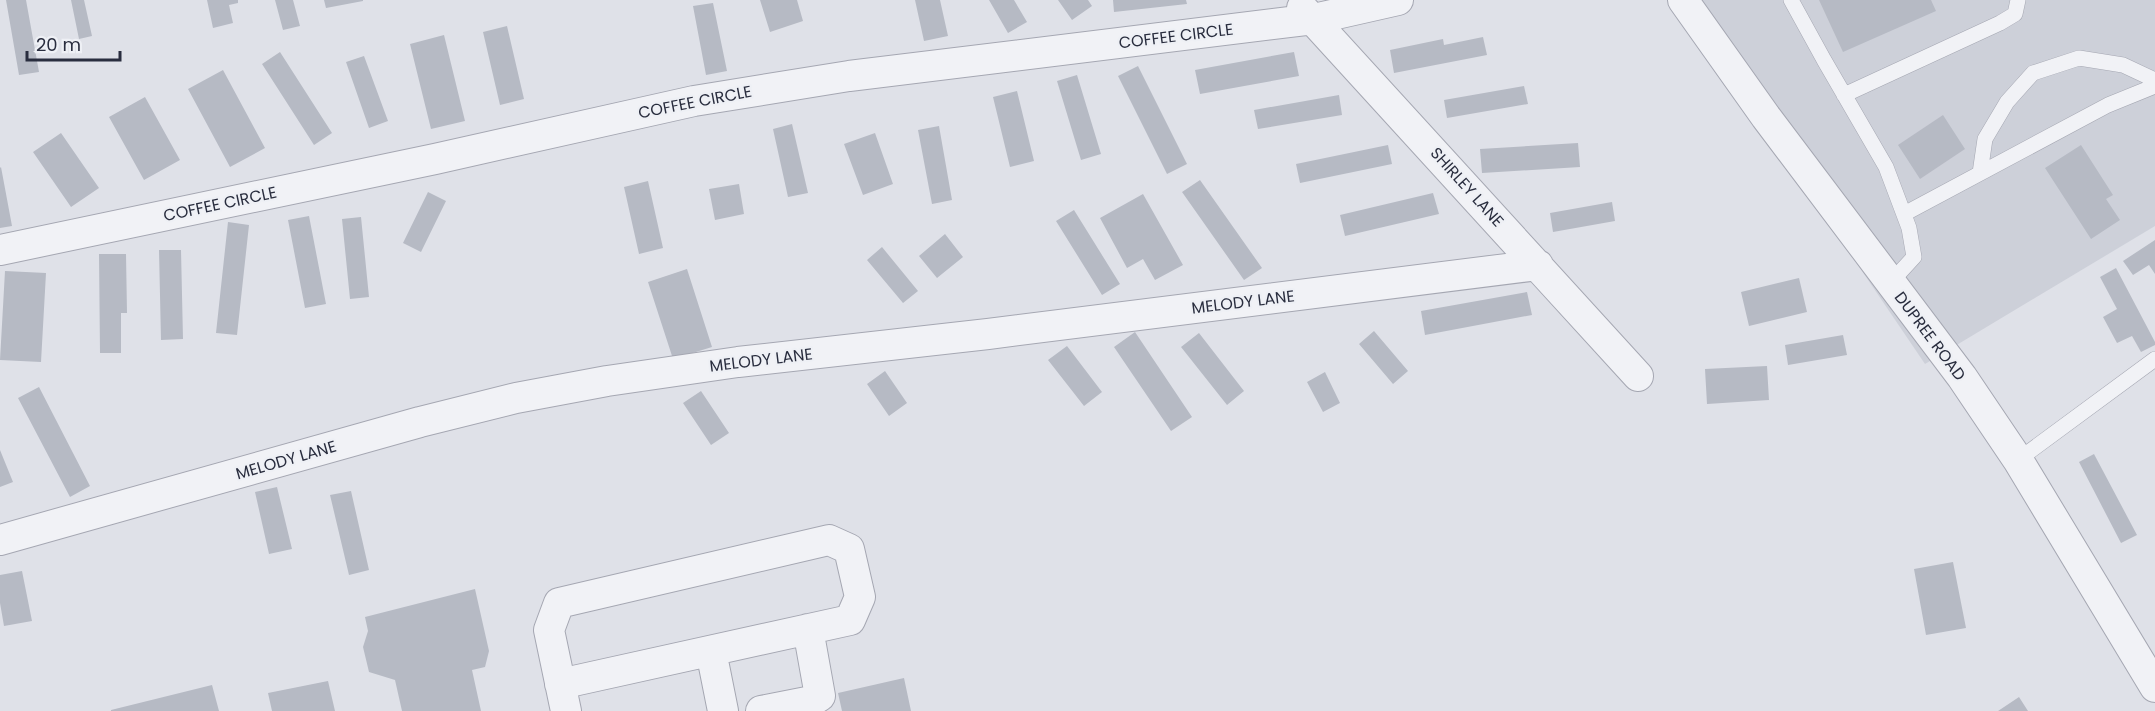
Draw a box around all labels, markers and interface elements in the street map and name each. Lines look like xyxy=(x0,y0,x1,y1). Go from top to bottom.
street label: COFFEE CIRCLE xyxy=(1117,18,1235,54)
scale bar xyxy=(27,24,120,62)
text: 20 m xyxy=(36,32,81,57)
street label: COFFEE CIRCLE xyxy=(636,80,754,124)
street label: SHIRLEY LANE xyxy=(1425,142,1509,232)
street label: COFFEE CIRCLE xyxy=(161,181,279,227)
street label: MELODY LANE xyxy=(1190,284,1296,320)
street label: DUPREE ROAD xyxy=(1889,287,1971,385)
street label: MELODY LANE xyxy=(708,342,814,378)
street label: MELODY LANE xyxy=(233,435,339,485)

